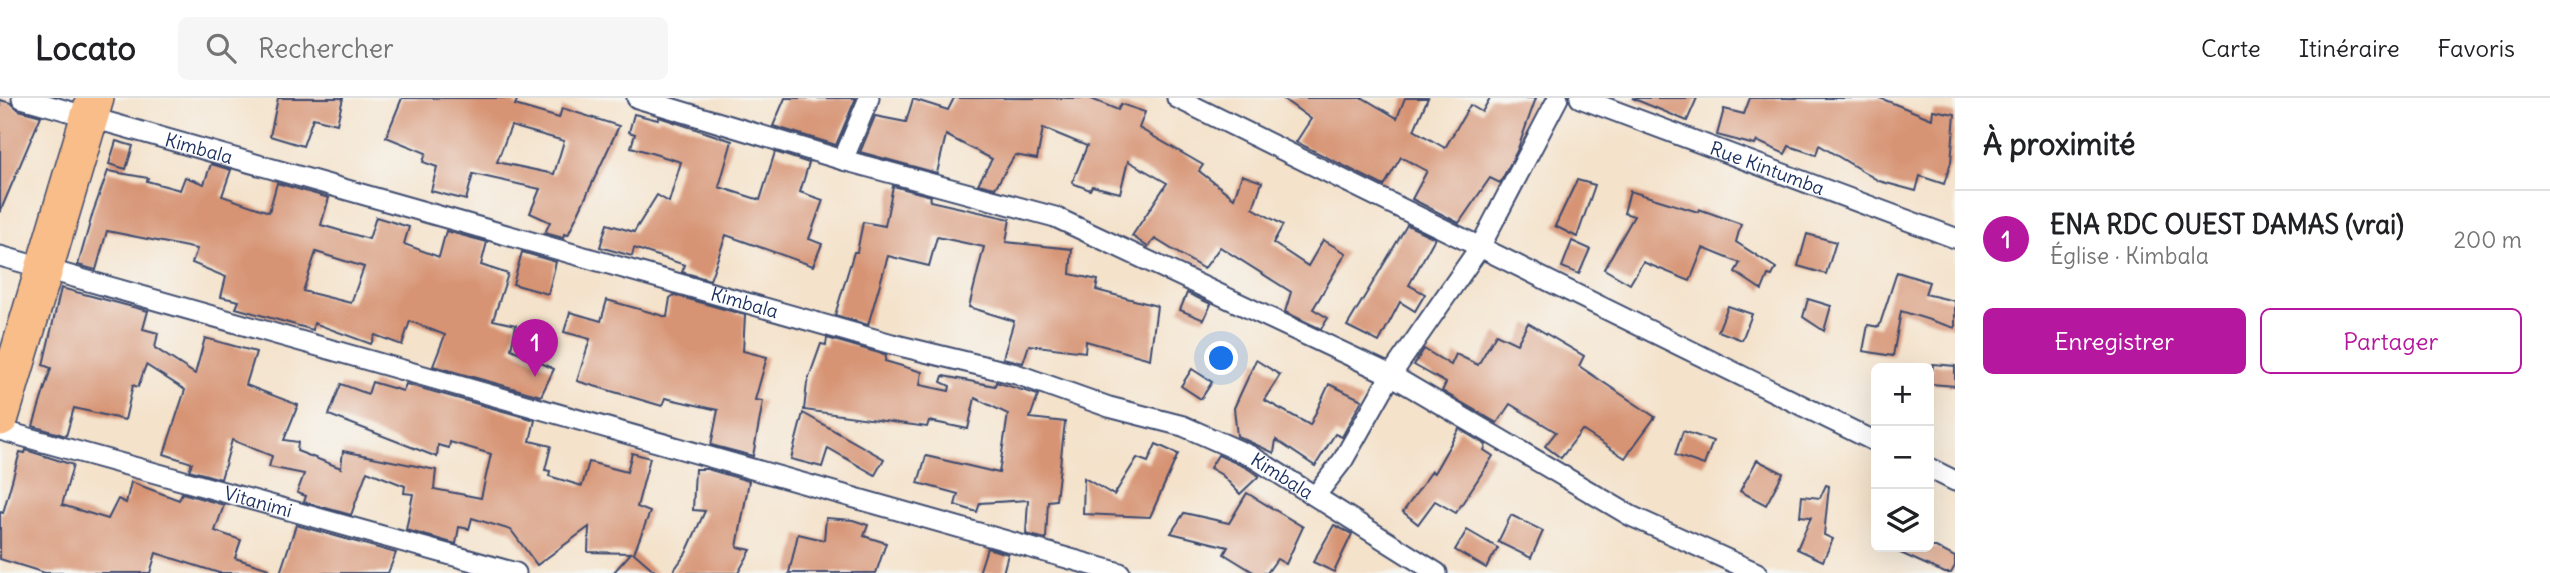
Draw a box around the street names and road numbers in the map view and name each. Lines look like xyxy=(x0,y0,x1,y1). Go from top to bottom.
street label: Kimbala xyxy=(163,127,236,169)
street label: Rue Kintumba xyxy=(1707,136,1828,200)
street label: Kimbala xyxy=(708,281,781,323)
street label: Kimbala xyxy=(1247,447,1318,504)
street label: Vitanimi xyxy=(222,481,295,522)

